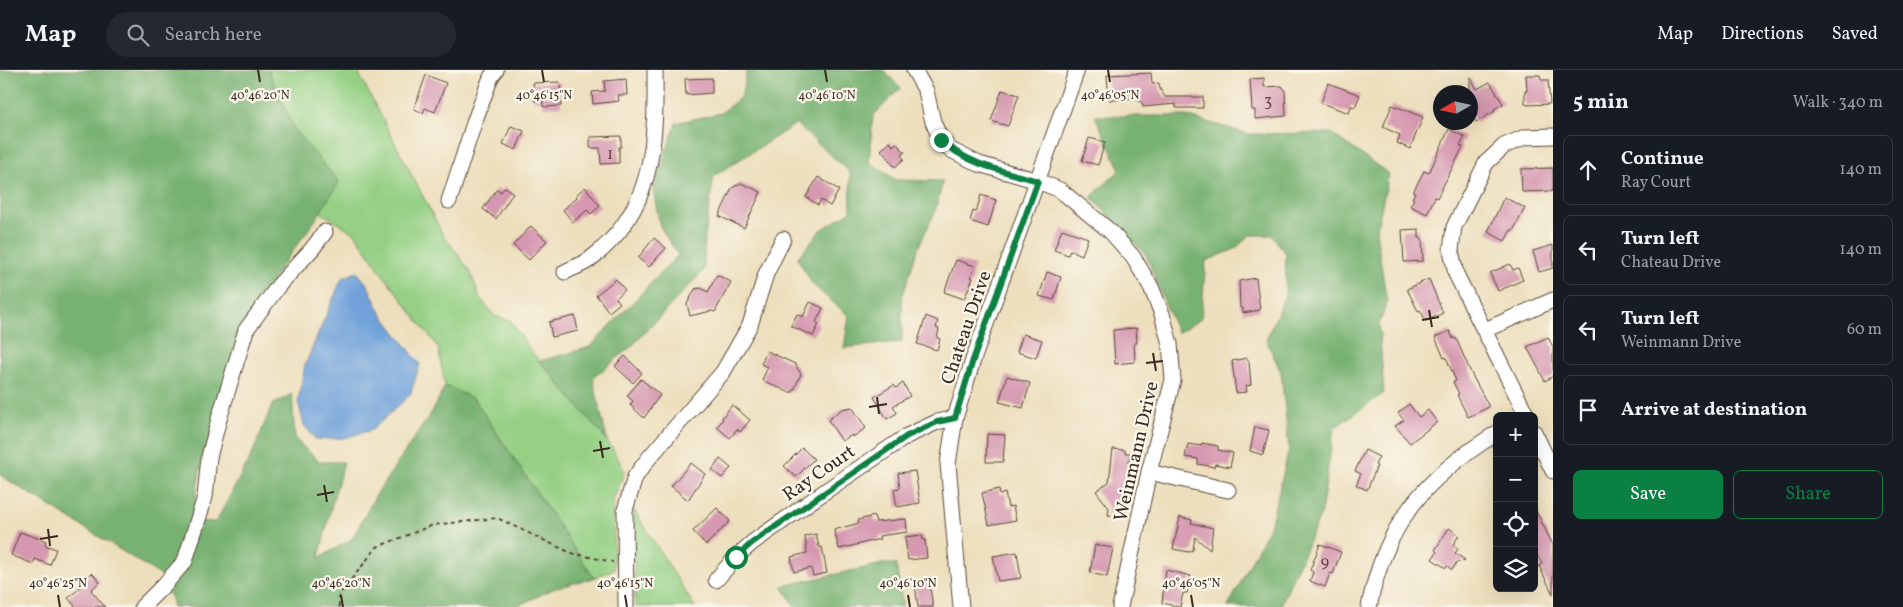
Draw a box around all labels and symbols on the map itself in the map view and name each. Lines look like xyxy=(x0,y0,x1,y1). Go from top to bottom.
north arrow xyxy=(1433,85,1478,130)
text: 40°46'20"N xyxy=(230,88,290,104)
text: 40°46'15"N xyxy=(516,88,572,104)
text: 40°46'10"N xyxy=(798,88,856,104)
text: 40°46'05"N xyxy=(1081,88,1139,104)
house number: 3 xyxy=(1264,91,1272,113)
route end xyxy=(930,129,953,152)
house number: 1 xyxy=(607,144,613,166)
street label: Chateau Drive xyxy=(935,267,999,388)
street label: Weinmann Drive xyxy=(1108,379,1166,524)
street label: Ray Court xyxy=(778,439,861,508)
route start xyxy=(725,546,748,569)
house number: 9 xyxy=(1321,552,1329,574)
text: 40°46'25"N xyxy=(29,576,87,592)
text: 40°46'20"N xyxy=(311,576,371,592)
text: 40°46'15"N xyxy=(597,576,653,592)
text: 40°46'10"N xyxy=(879,576,937,592)
text: 40°46'05"N xyxy=(1162,576,1220,592)

